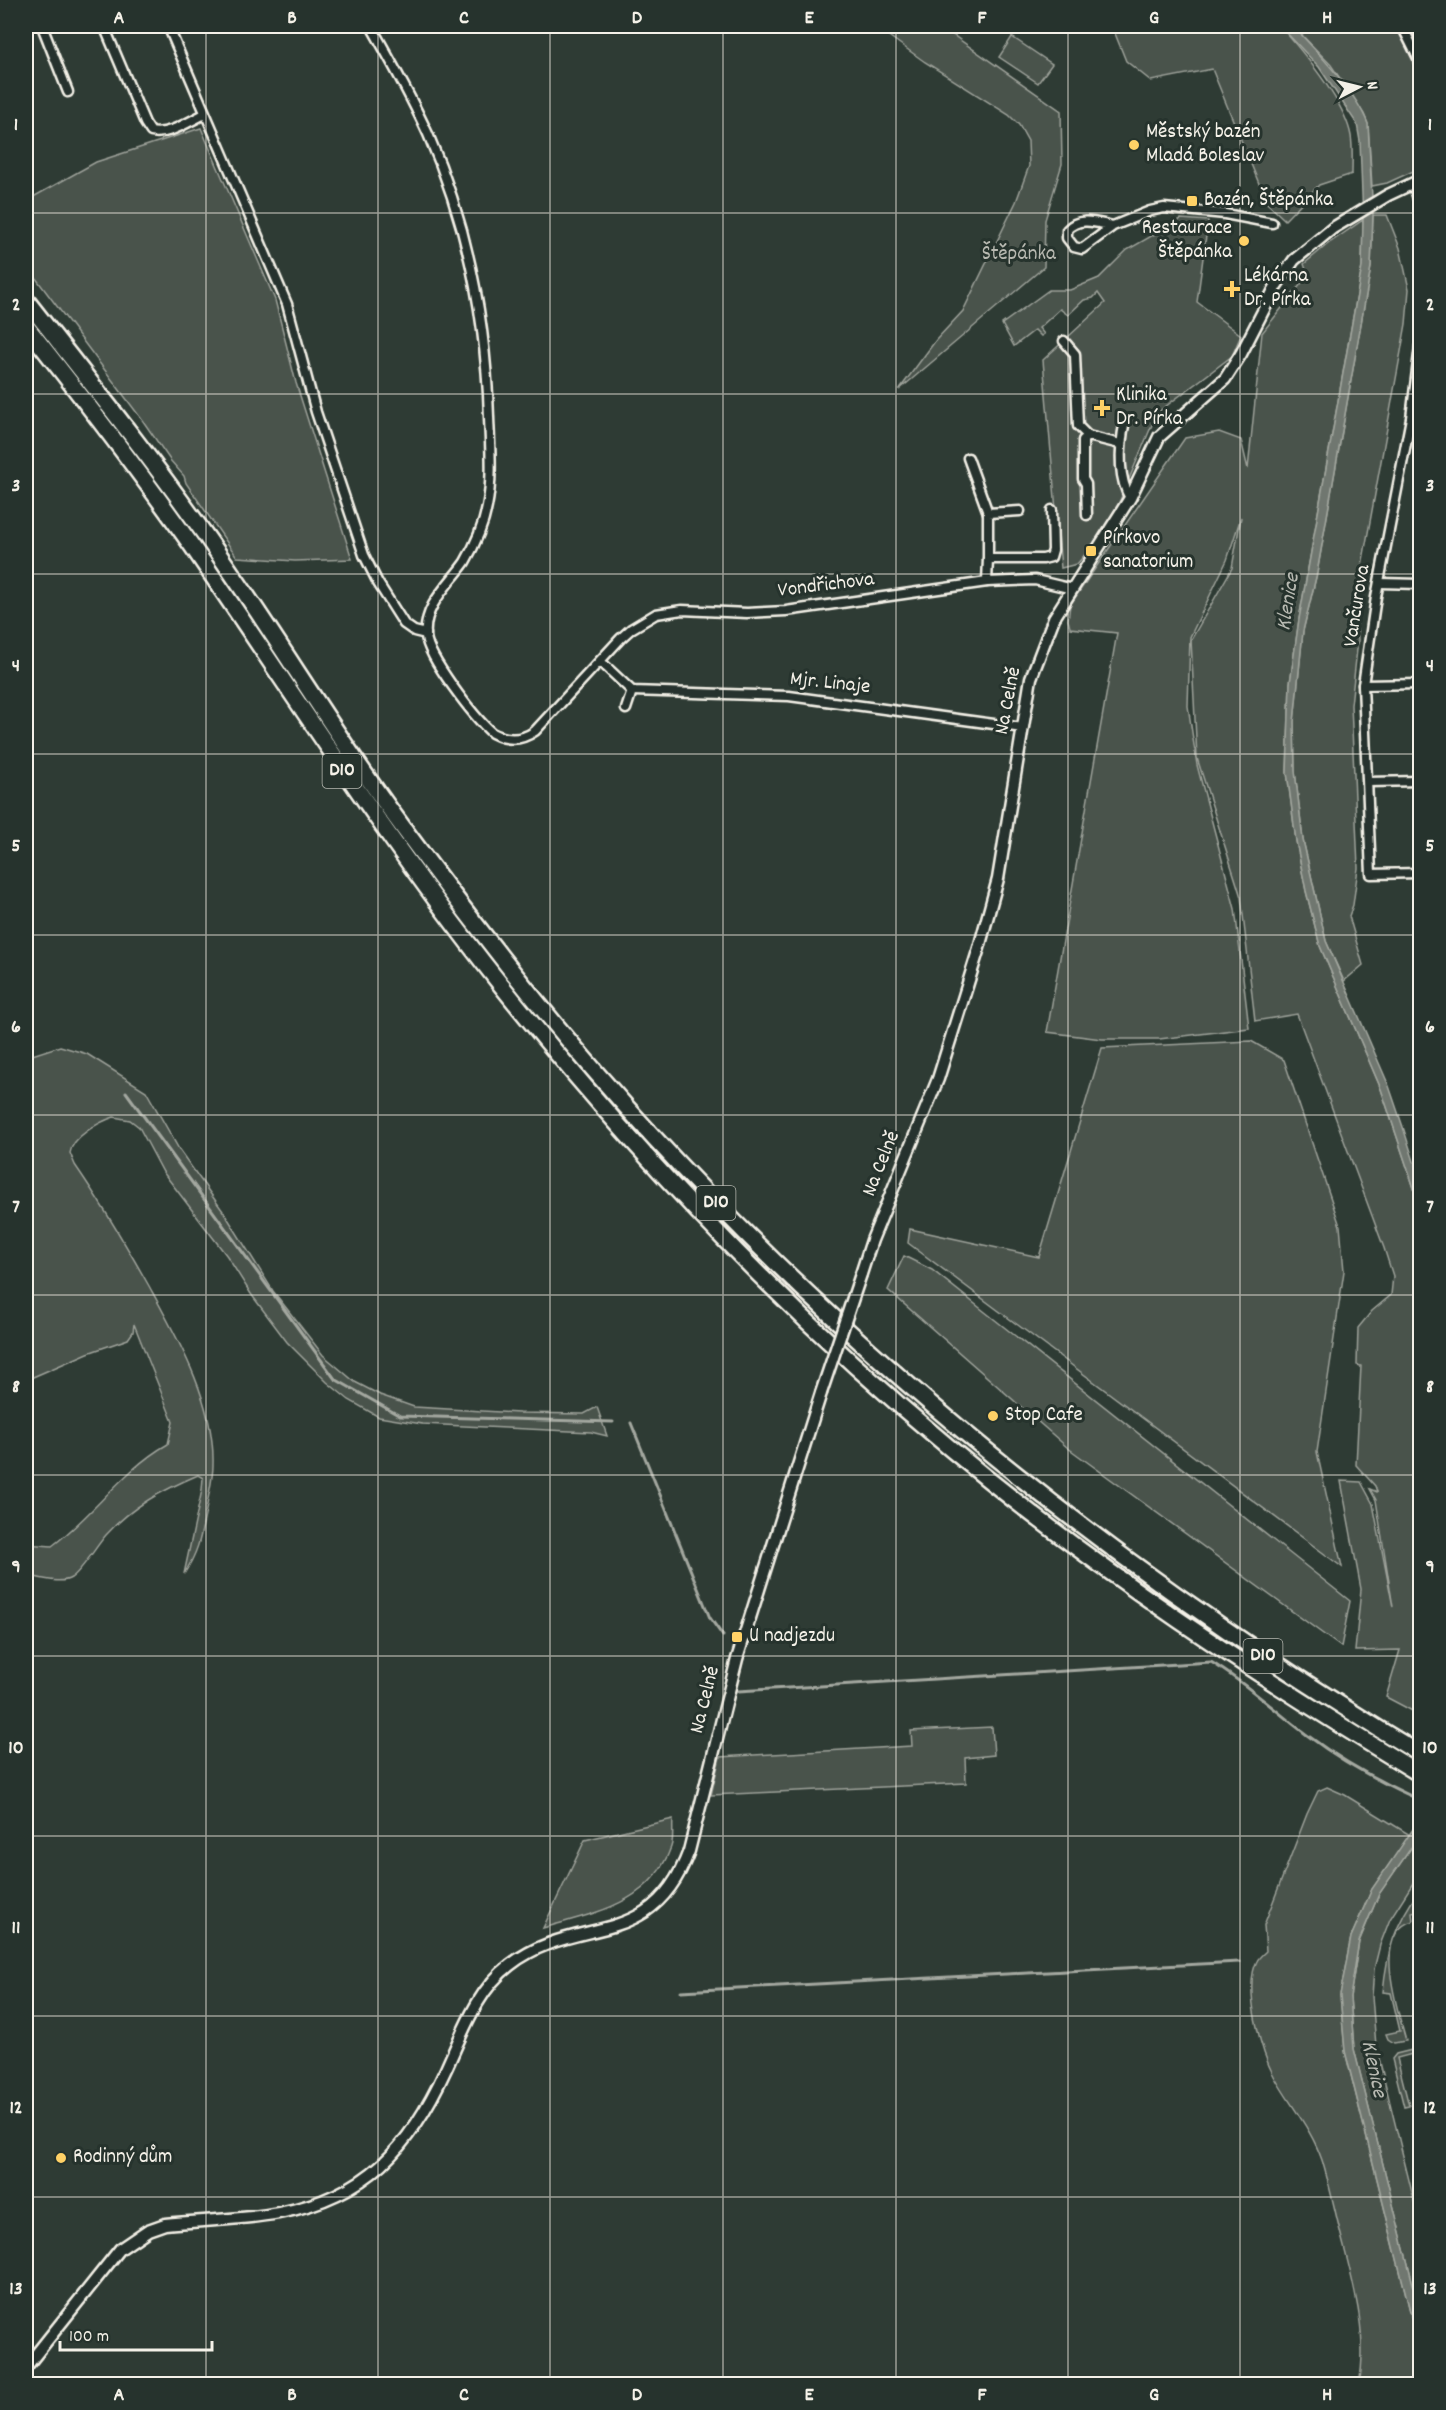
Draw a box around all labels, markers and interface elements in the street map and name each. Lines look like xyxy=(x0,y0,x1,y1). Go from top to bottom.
text: A xyxy=(114,5,125,33)
text: B xyxy=(287,5,297,33)
text: C xyxy=(459,5,469,33)
text: D xyxy=(632,5,643,33)
text: E xyxy=(804,5,814,33)
text: F xyxy=(978,5,988,33)
text: G xyxy=(1149,5,1159,33)
text: H xyxy=(1322,5,1332,33)
north arrow xyxy=(1329,57,1389,117)
text: N xyxy=(1360,80,1383,91)
text: 1 xyxy=(14,112,18,140)
text: 1 xyxy=(1428,112,1432,140)
place label: Městský bazén Mladá Boleslav xyxy=(1146,118,1265,172)
marker: Městský bazén Mladá Boleslav xyxy=(1127,138,1141,152)
place label: Bazén, Štěpánka xyxy=(1204,186,1334,216)
marker: Bazén, Štěpánka xyxy=(1185,194,1199,208)
place label: Restaurace Štěpánka xyxy=(1142,214,1233,268)
marker: Restaurace Štěpánka xyxy=(1237,234,1251,248)
park label: Štěpánka xyxy=(982,240,1057,270)
place label: Lékárna Dr. Pírka xyxy=(1244,262,1312,316)
marker: Lékárna Dr. Pírka xyxy=(1225,282,1239,296)
text: 2 xyxy=(12,292,20,320)
text: 2 xyxy=(1426,292,1434,320)
place label: Klinika Dr. Pírka xyxy=(1116,381,1184,435)
marker: Klinika Dr. Pírka xyxy=(1093,399,1111,417)
text: 3 xyxy=(12,473,20,501)
text: 3 xyxy=(1426,473,1434,501)
place label: Pírkovo sanatorium xyxy=(1103,524,1193,578)
marker: Pírkovo sanatorium xyxy=(1084,544,1098,558)
street label: Vančurova xyxy=(1337,562,1379,649)
street label: Vondřichova xyxy=(776,565,877,607)
water label: Klenice xyxy=(1269,570,1309,633)
text: 4 xyxy=(12,653,20,681)
text: 4 xyxy=(1426,653,1434,681)
street label: Mjr. Linaje xyxy=(788,665,872,703)
street label: Na Celně xyxy=(988,665,1030,737)
road number: D10 xyxy=(322,754,362,788)
text: 5 xyxy=(11,833,21,861)
text: 5 xyxy=(1425,833,1435,861)
text: 6 xyxy=(11,1014,21,1042)
text: 6 xyxy=(1425,1014,1435,1042)
street label: Na Celně xyxy=(855,1127,909,1201)
road number: D10 xyxy=(696,1186,736,1220)
text: 7 xyxy=(12,1194,20,1222)
text: 7 xyxy=(1426,1194,1434,1222)
text: 8 xyxy=(12,1374,20,1402)
text: 8 xyxy=(1426,1374,1434,1402)
place label: Stop Cafe xyxy=(1005,1401,1083,1431)
marker: Stop Cafe xyxy=(986,1409,1000,1423)
text: 9 xyxy=(11,1554,21,1582)
text: 9 xyxy=(1425,1554,1435,1582)
place label: U nadjezdu xyxy=(749,1622,835,1652)
marker: U nadjezdu xyxy=(730,1630,744,1644)
road number: D10 xyxy=(1244,1639,1282,1673)
street label: Na Celně xyxy=(683,1663,729,1737)
text: 10 xyxy=(8,1735,24,1763)
text: 10 xyxy=(1422,1735,1438,1763)
text: 11 xyxy=(12,1915,20,1943)
text: 11 xyxy=(1426,1915,1434,1943)
water label: Klenice xyxy=(1352,2038,1394,2102)
text: 12 xyxy=(9,2095,23,2123)
text: 12 xyxy=(1423,2095,1437,2123)
place label: Rodinný dům xyxy=(73,2143,172,2173)
marker: Rodinný dům xyxy=(54,2151,68,2165)
text: 13 xyxy=(9,2276,23,2304)
text: 13 xyxy=(1423,2276,1437,2304)
scale bar xyxy=(60,2314,212,2352)
text: 100 m xyxy=(69,2325,109,2350)
text: A xyxy=(114,2382,125,2410)
text: B xyxy=(287,2382,297,2410)
text: C xyxy=(459,2382,469,2410)
text: D xyxy=(632,2382,643,2410)
text: E xyxy=(804,2382,814,2410)
text: F xyxy=(978,2382,988,2410)
text: G xyxy=(1149,2382,1159,2410)
text: H xyxy=(1322,2382,1332,2410)

